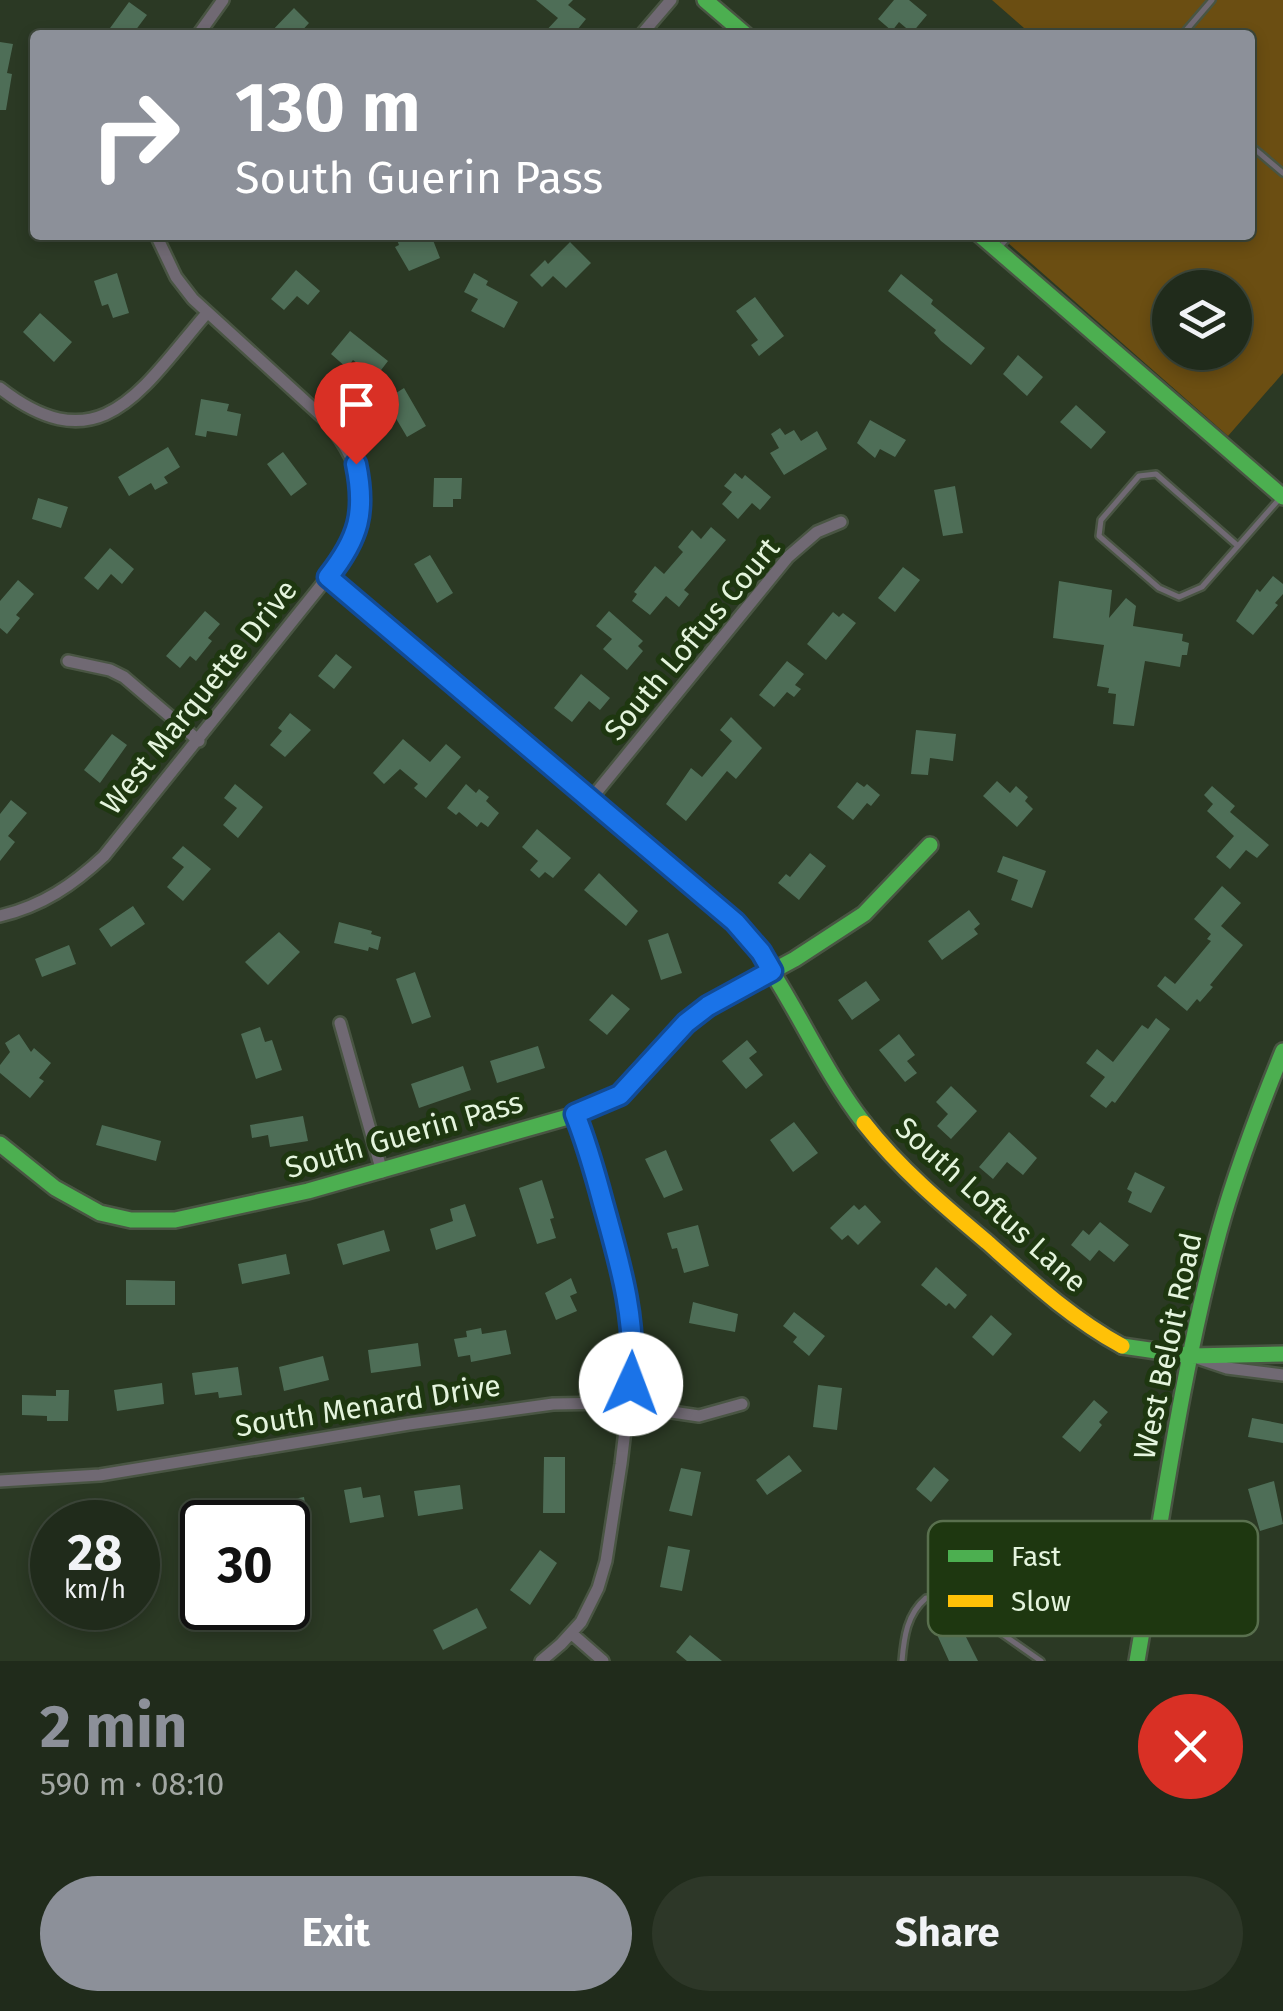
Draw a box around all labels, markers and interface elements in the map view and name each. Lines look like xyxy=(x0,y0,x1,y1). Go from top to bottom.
text: 130 m xyxy=(235,66,421,150)
icon: right xyxy=(70,70,200,200)
text: South Guerin Pass xyxy=(235,151,603,205)
map controls xyxy=(1152,270,1252,370)
button: layers xyxy=(1152,270,1252,370)
pin xyxy=(314,362,399,465)
icon: arrive xyxy=(329,377,384,432)
street label: South Loftus Court xyxy=(597,530,787,748)
street label: West Marquette Drive xyxy=(93,572,305,822)
street label: South Guerin Pass xyxy=(281,1084,527,1186)
street label: South Loftus Lane xyxy=(888,1110,1094,1300)
street label: West Beloit Road xyxy=(1126,1229,1210,1463)
position arrow xyxy=(579,1332,683,1436)
street label: South Menard Drive xyxy=(233,1367,503,1445)
speed limit sign: 30 xyxy=(180,1500,310,1630)
legend xyxy=(928,1521,1258,1636)
text: 28 xyxy=(68,1523,122,1583)
text: Fast xyxy=(1011,1540,1062,1573)
text: km/h xyxy=(64,1575,126,1605)
text: Slow xyxy=(1011,1585,1071,1618)
text: 2 min xyxy=(40,1691,187,1763)
button: close xyxy=(1138,1694,1243,1799)
text: 590 m · 08:10 xyxy=(40,1765,224,1803)
button: Exit xyxy=(40,1876,632,1991)
button: Share xyxy=(652,1876,1243,1991)

